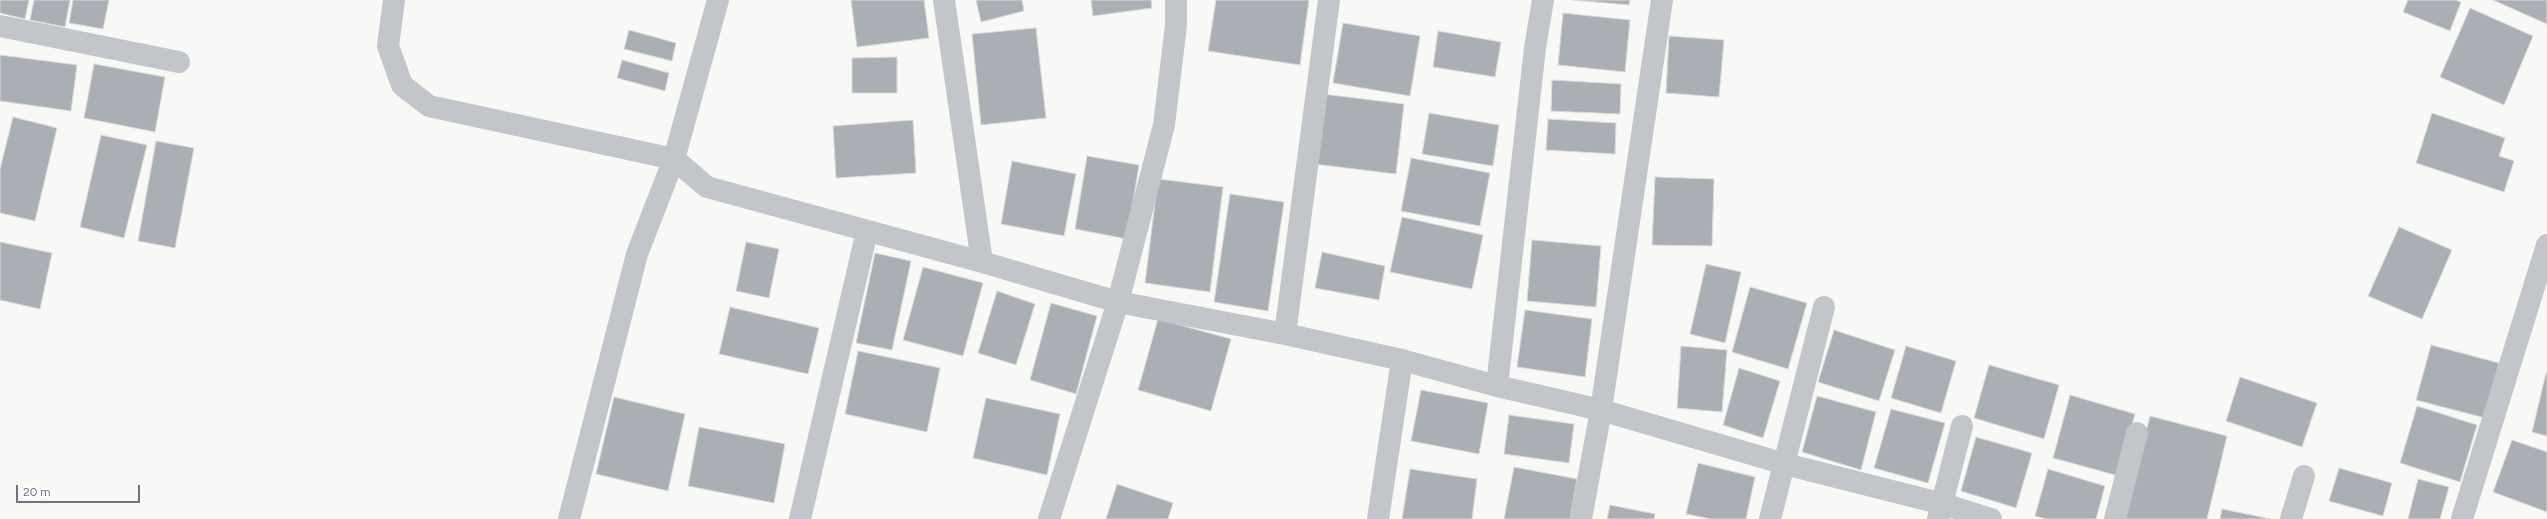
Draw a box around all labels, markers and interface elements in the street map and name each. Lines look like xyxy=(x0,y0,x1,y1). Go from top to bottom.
scale bar xyxy=(18,477,142,503)
text: 20 m xyxy=(23,485,51,499)

